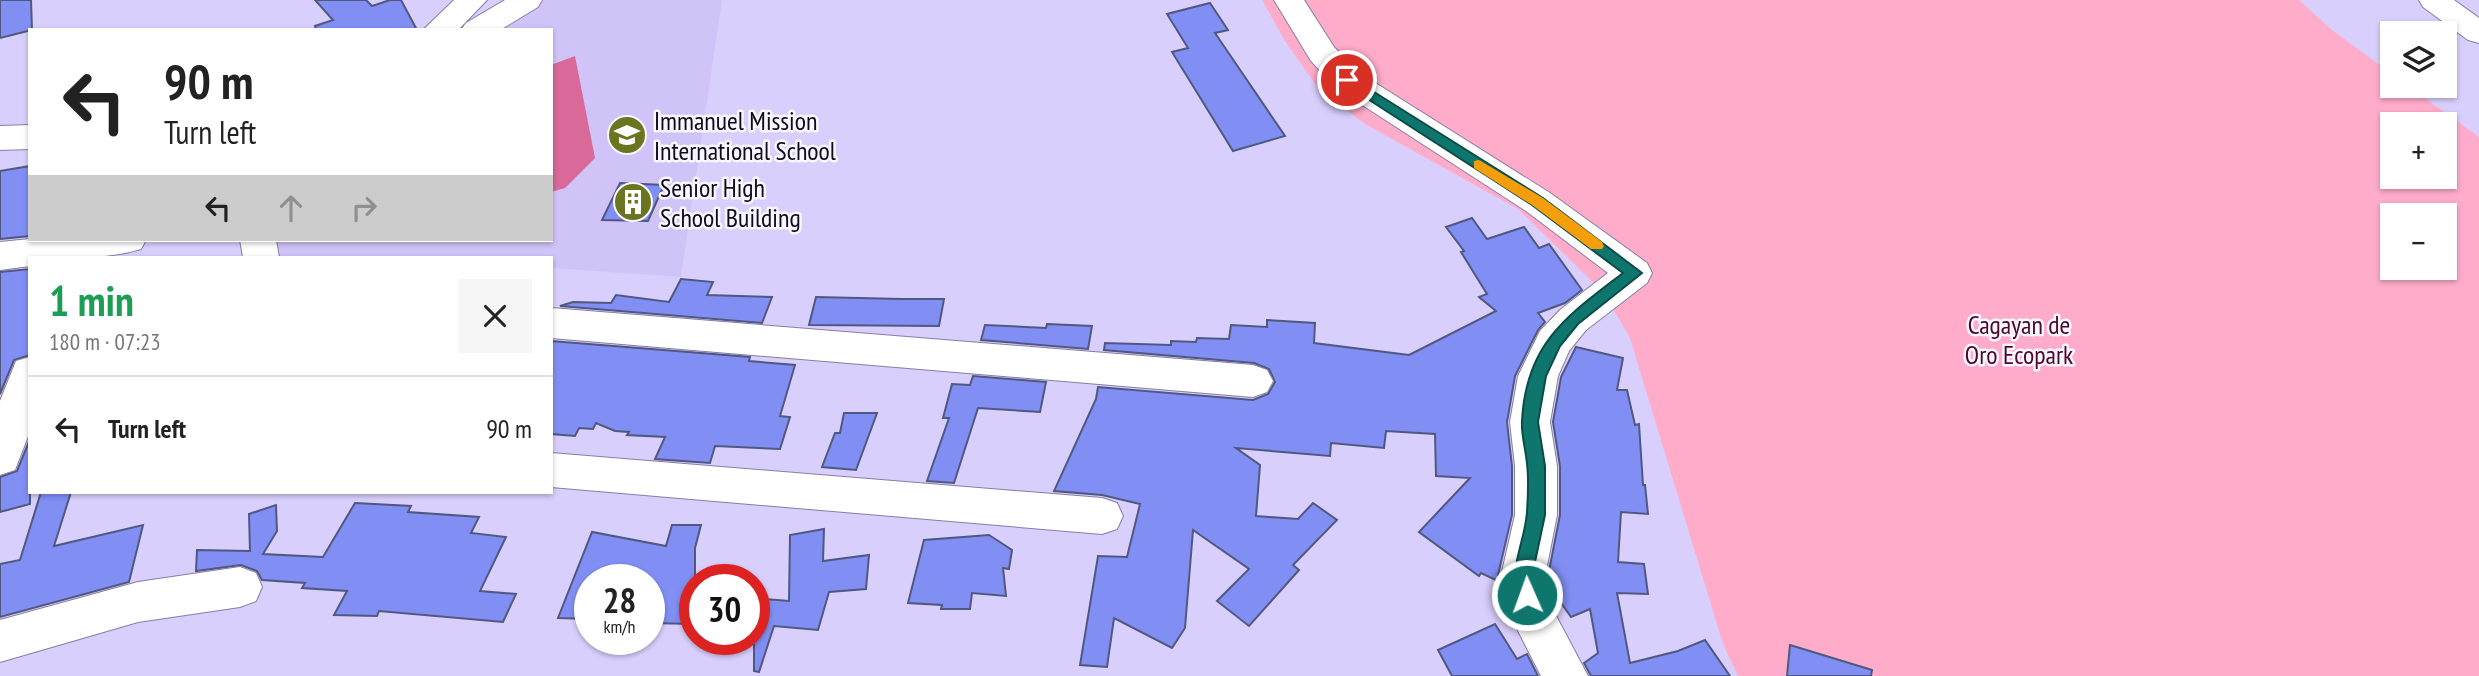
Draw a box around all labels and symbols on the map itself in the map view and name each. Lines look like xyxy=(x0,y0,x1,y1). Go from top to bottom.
pin xyxy=(1317,50,1377,110)
place label: Immanuel Mission International School xyxy=(654,104,836,167)
school or university icon: Immanuel Mission International School xyxy=(606,114,648,156)
place label: Senior High School Building xyxy=(660,171,801,234)
building icon: Senior High School Building xyxy=(612,181,654,223)
park label: Cagayan de Oro Ecopark xyxy=(1965,308,2073,371)
position arrow xyxy=(1490,558,1564,632)
speed limit sign: 30 xyxy=(679,564,770,655)

